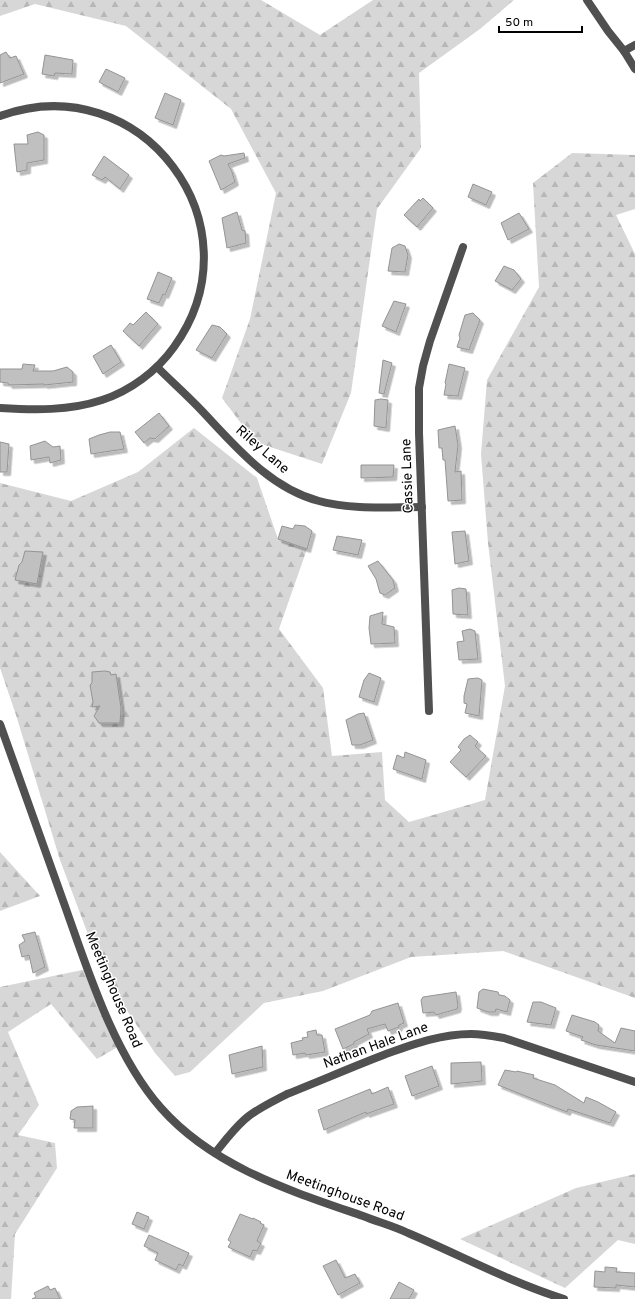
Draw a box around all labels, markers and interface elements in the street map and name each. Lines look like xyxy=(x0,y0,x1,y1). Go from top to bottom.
scale bar xyxy=(499,8,582,34)
text: 50 m xyxy=(505,15,533,31)
street label: Riley Lane xyxy=(232,422,292,478)
street label: Cassie Lane xyxy=(398,438,418,514)
street label: Meetinghouse Road xyxy=(81,929,145,1051)
street label: Nathan Hale Lane xyxy=(321,1019,431,1073)
street label: Meetinghouse Road xyxy=(284,1167,406,1225)

